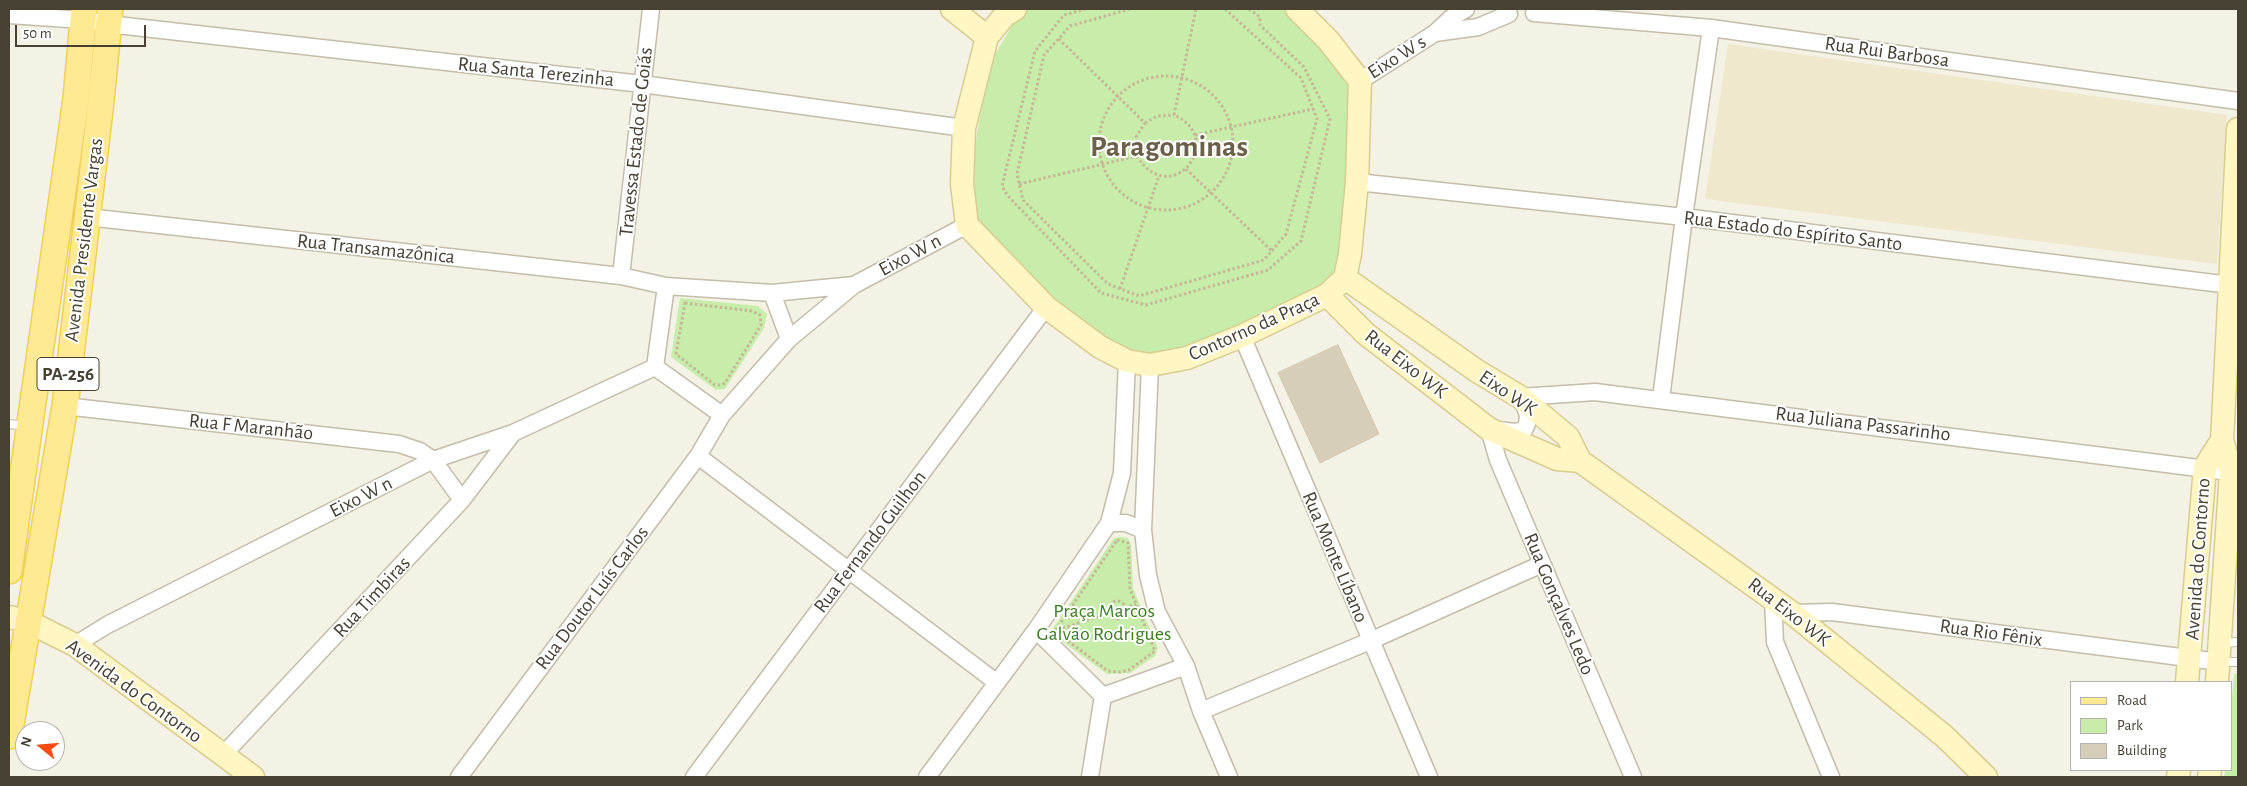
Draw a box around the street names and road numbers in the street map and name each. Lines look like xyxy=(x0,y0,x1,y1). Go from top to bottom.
street label: Eixo W s xyxy=(1363,30,1431,84)
street label: Rua Rui Barbosa xyxy=(1823,31,1951,73)
street label: Travessa Estado de Goiás xyxy=(614,46,658,238)
street label: Rua Santa Terezinha xyxy=(457,52,615,92)
street label: Avenida Presidente Vargas xyxy=(60,137,108,343)
street label: Rua Estado do Espírito Santo xyxy=(1682,206,1904,256)
street label: Rua Transamazônica xyxy=(296,229,456,269)
street label: Eixo W n xyxy=(875,229,945,281)
street label: Contorno da Praça xyxy=(1185,287,1323,367)
street label: Rua Eixo WK xyxy=(1360,324,1452,404)
road number: PA-256 xyxy=(37,358,99,390)
street label: Eixo WK xyxy=(1474,365,1542,421)
street label: Rua Juliana Passarinho xyxy=(1774,401,1952,447)
street label: Rua F Maranhão xyxy=(188,409,314,445)
street label: Rua Fernando Guilhon xyxy=(809,466,931,618)
street label: Eixo W n xyxy=(325,471,397,523)
street label: Avenida do Contorno xyxy=(2180,477,2216,641)
street label: Rua Monte Líbano xyxy=(1297,488,1373,626)
street label: Rua Doutor Luís Carlos xyxy=(530,521,654,675)
street label: Rua Gonçalves Ledo xyxy=(1518,529,1600,679)
street label: Rua Timbiras xyxy=(328,551,416,643)
street label: Rua Eixo WK xyxy=(1743,572,1835,652)
street label: Rua Rio Fênix xyxy=(1938,614,2044,652)
street label: Avenida do Contorno xyxy=(61,634,207,748)

